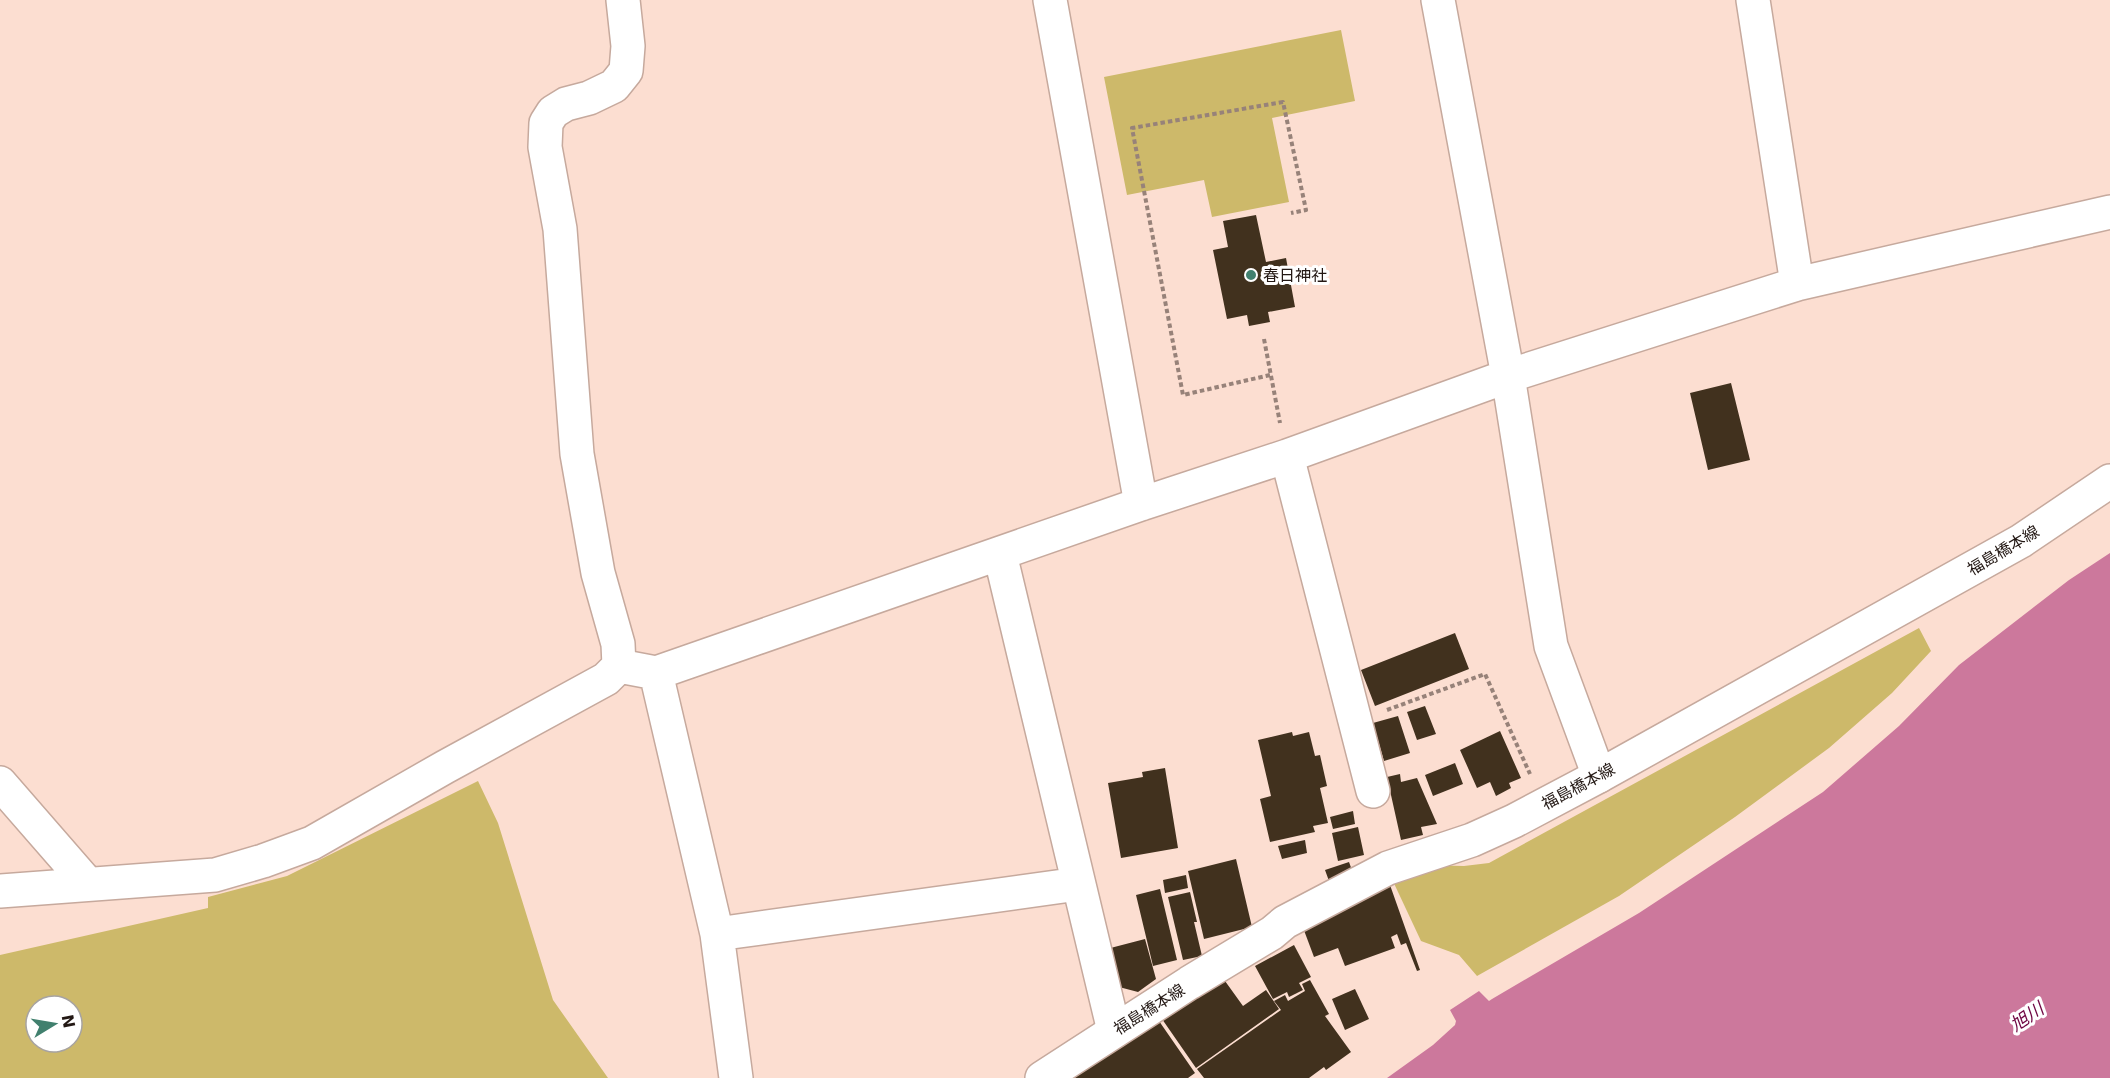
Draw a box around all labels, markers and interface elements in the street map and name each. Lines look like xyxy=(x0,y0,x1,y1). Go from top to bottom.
place label: 春日神社 xyxy=(1263,266,1327,285)
marker: 春日神社 xyxy=(1244,268,1258,282)
street label: 福島橋本線 xyxy=(1964,522,2042,579)
street label: 福島橋本線 xyxy=(1538,759,1618,814)
street label: 福島橋本線 xyxy=(1110,980,1188,1039)
north arrow xyxy=(24,994,84,1054)
water label: 旭川 xyxy=(2006,997,2049,1035)
text: N xyxy=(58,1013,79,1030)

